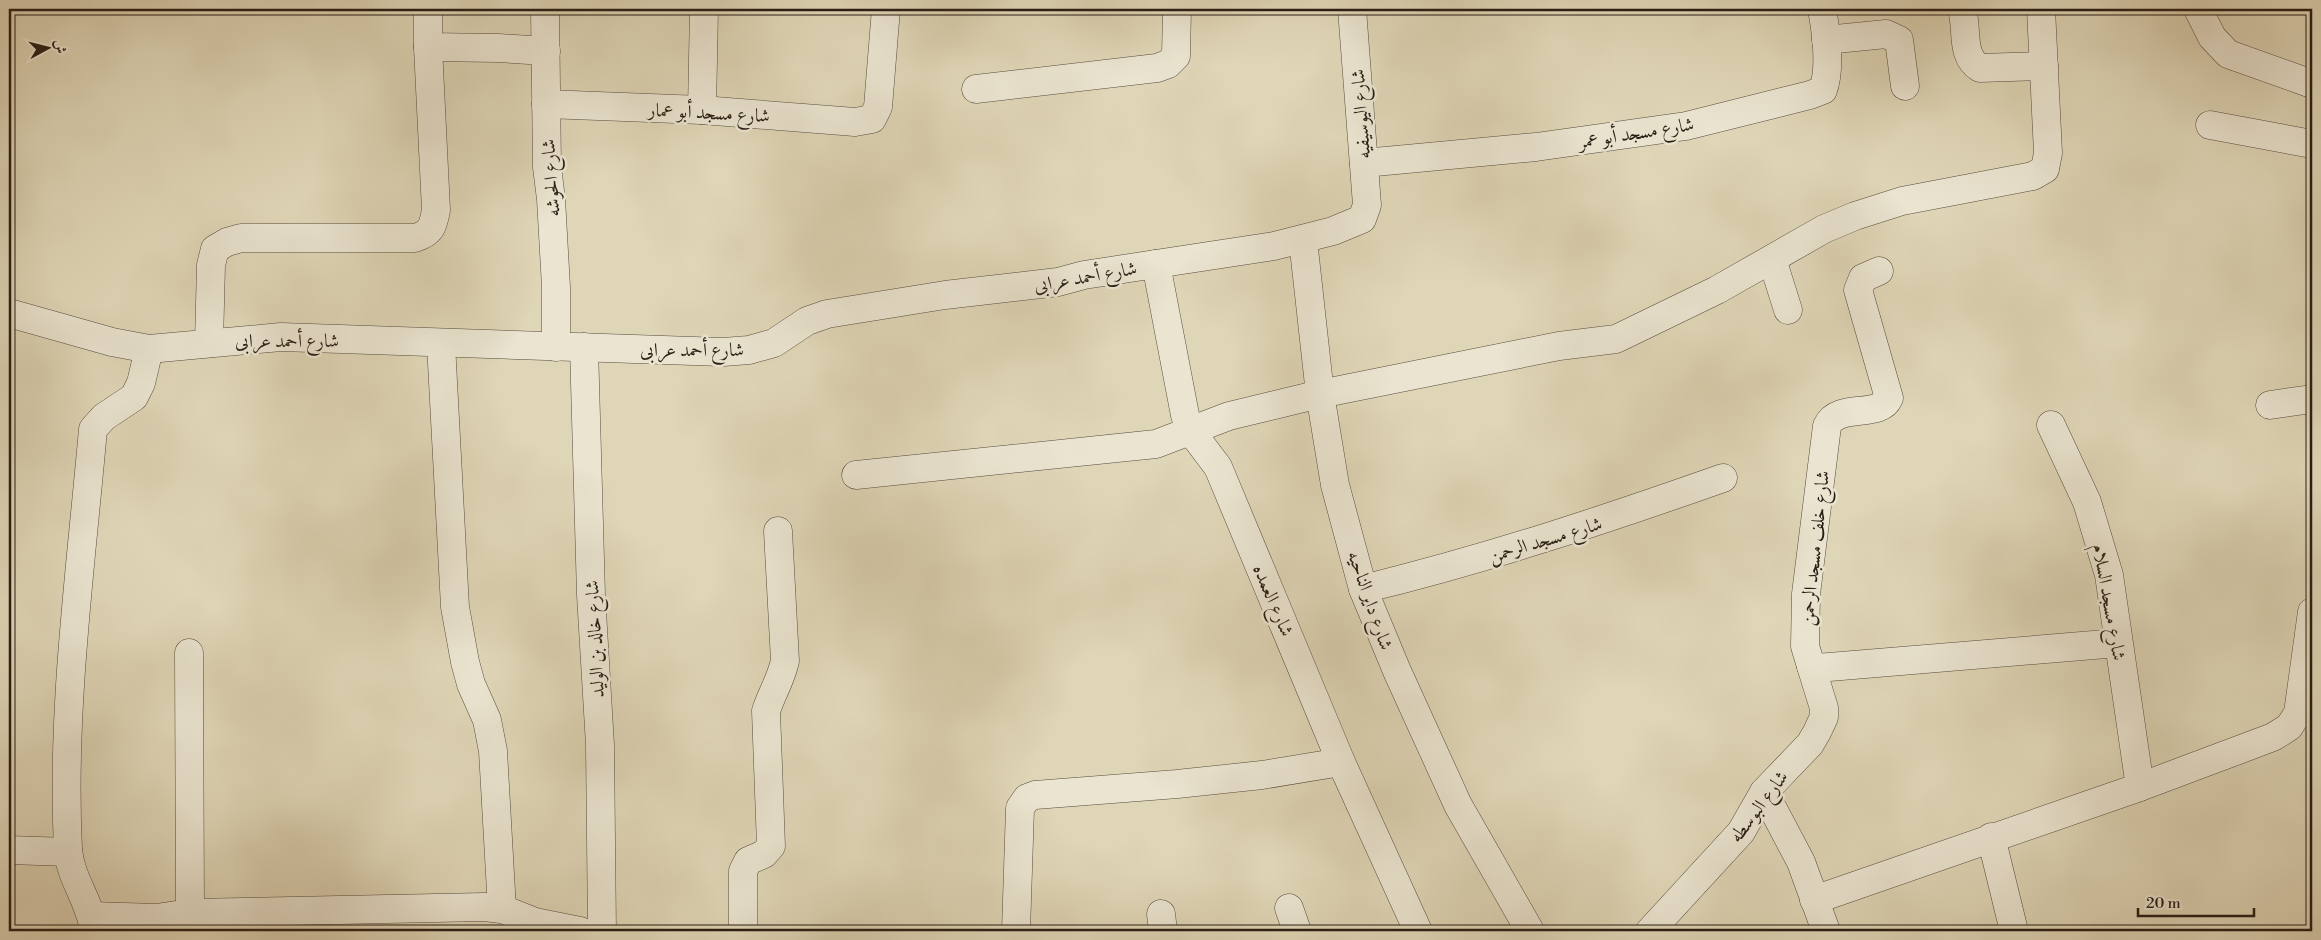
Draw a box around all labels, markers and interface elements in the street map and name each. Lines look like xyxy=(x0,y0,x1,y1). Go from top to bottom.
north arrow xyxy=(22,22,72,72)
text: ش xyxy=(50,39,70,55)
street label: شارع اليوسيفيه xyxy=(1346,68,1379,160)
street label: شارع مسجد أبو عمار xyxy=(645,97,771,131)
street label: شارع مسجد أبو عمر xyxy=(1575,111,1696,157)
street label: شارع الحوشه xyxy=(536,138,569,217)
street label: شارع أحمد عرابى xyxy=(1032,255,1139,301)
street label: شارع أحمد عرابى xyxy=(235,328,339,356)
street label: شارع أحمد عرابى xyxy=(640,337,744,365)
street label: شارع خلف مسجد الرحمن xyxy=(1795,469,1838,627)
street label: شارع مسجد الرحمن xyxy=(1486,511,1606,571)
street label: شارع مسجد السلام xyxy=(2083,542,2131,663)
street label: شارع داير الناحيه xyxy=(1339,548,1398,654)
street label: شارع العمده xyxy=(1244,561,1299,641)
street label: شارع خالد بن الوليد xyxy=(580,579,613,698)
street label: شارع البوسطه xyxy=(1724,766,1796,849)
scale bar xyxy=(2138,885,2255,917)
text: 20 m xyxy=(2146,894,2181,913)

